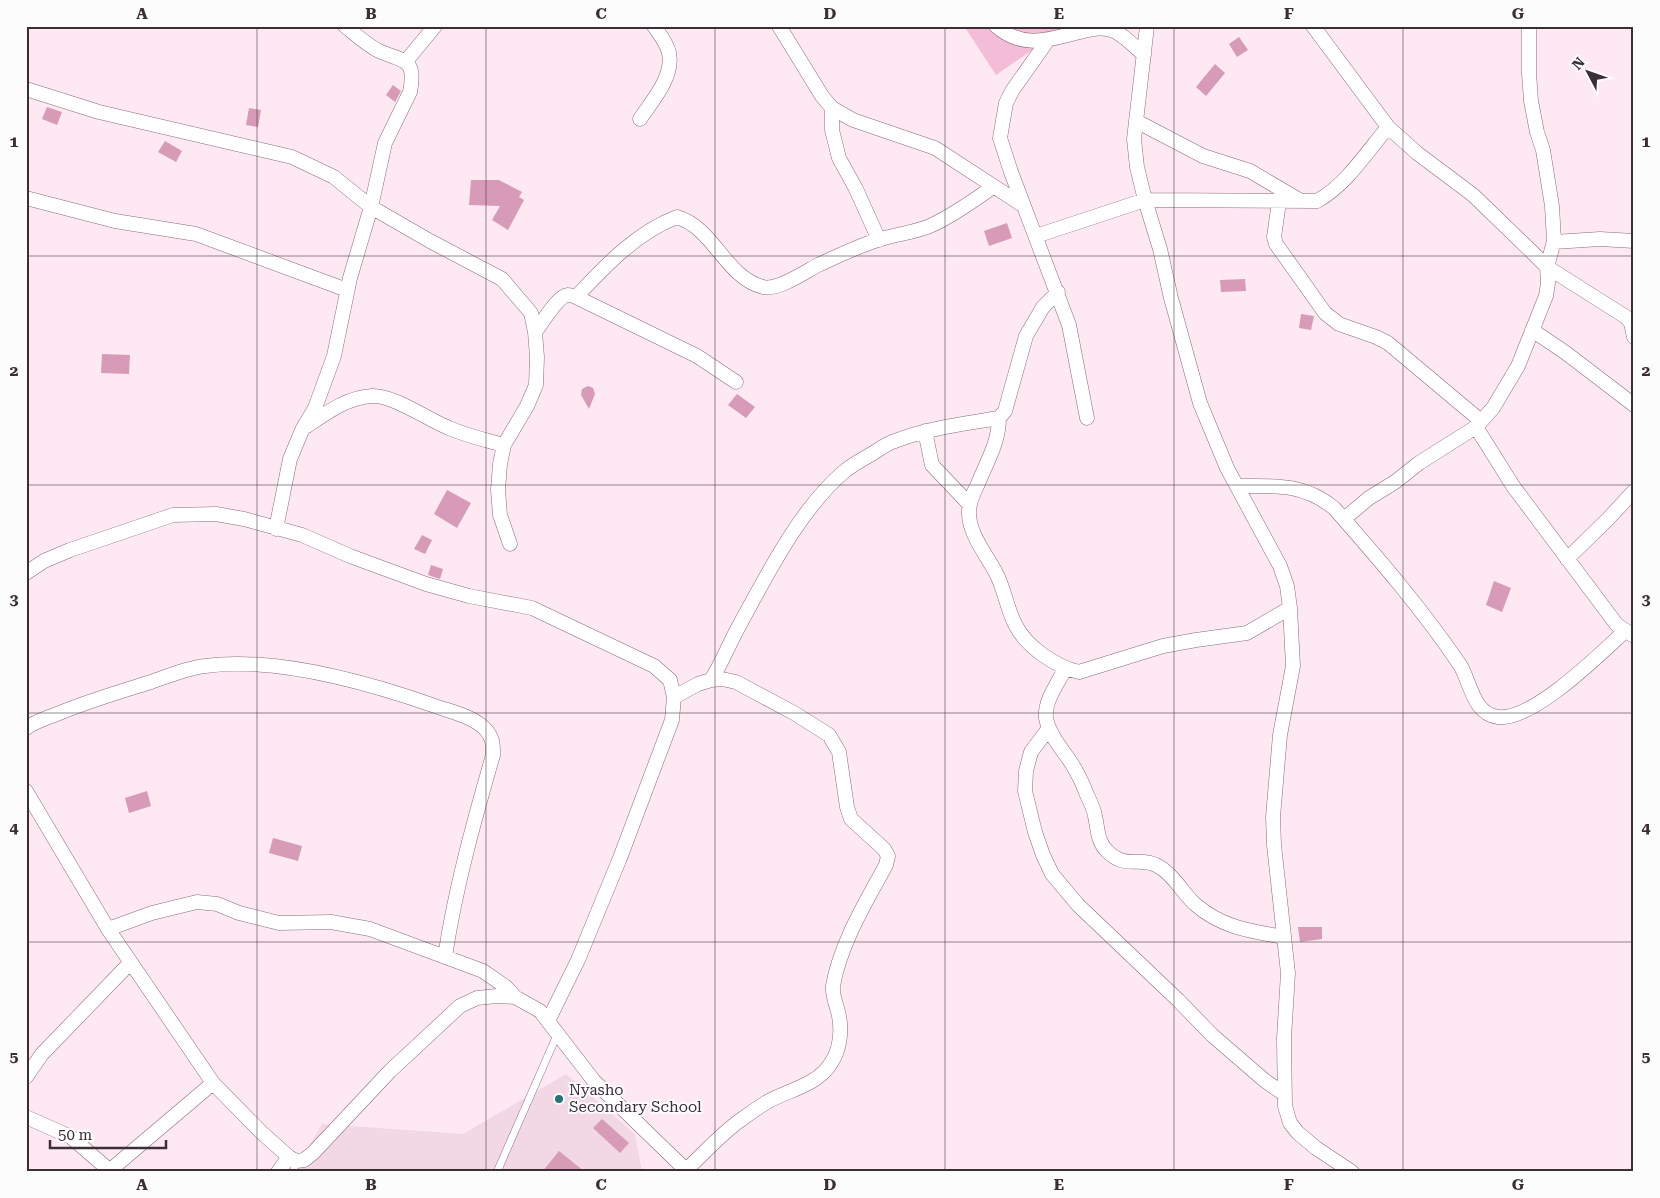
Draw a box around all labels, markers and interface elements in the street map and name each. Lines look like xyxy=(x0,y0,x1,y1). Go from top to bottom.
text: A xyxy=(136,4,148,23)
text: B xyxy=(365,4,377,23)
text: C xyxy=(595,4,607,23)
text: D xyxy=(824,4,837,23)
text: E xyxy=(1054,4,1064,23)
text: F xyxy=(1284,4,1294,23)
text: G xyxy=(1512,4,1525,23)
north arrow xyxy=(1562,48,1612,98)
text: N xyxy=(1569,54,1588,73)
text: 1 xyxy=(10,132,19,151)
text: 1 xyxy=(1642,132,1651,151)
text: 2 xyxy=(10,361,19,380)
text: 2 xyxy=(1642,361,1651,380)
text: 3 xyxy=(10,590,19,609)
text: 3 xyxy=(1642,590,1651,609)
text: 4 xyxy=(10,818,19,837)
text: 4 xyxy=(1642,818,1651,837)
text: 5 xyxy=(10,1047,19,1066)
text: 5 xyxy=(1642,1047,1651,1066)
place label: Nyasho Secondary School xyxy=(569,1081,702,1116)
marker: Nyasho Secondary School xyxy=(553,1093,565,1105)
scale bar xyxy=(50,1118,166,1150)
text: 50 m xyxy=(58,1126,93,1144)
text: A xyxy=(136,1175,148,1194)
text: B xyxy=(365,1175,377,1194)
text: C xyxy=(595,1175,607,1194)
text: D xyxy=(824,1175,837,1194)
text: E xyxy=(1054,1175,1064,1194)
text: F xyxy=(1284,1175,1294,1194)
text: G xyxy=(1512,1175,1525,1194)

